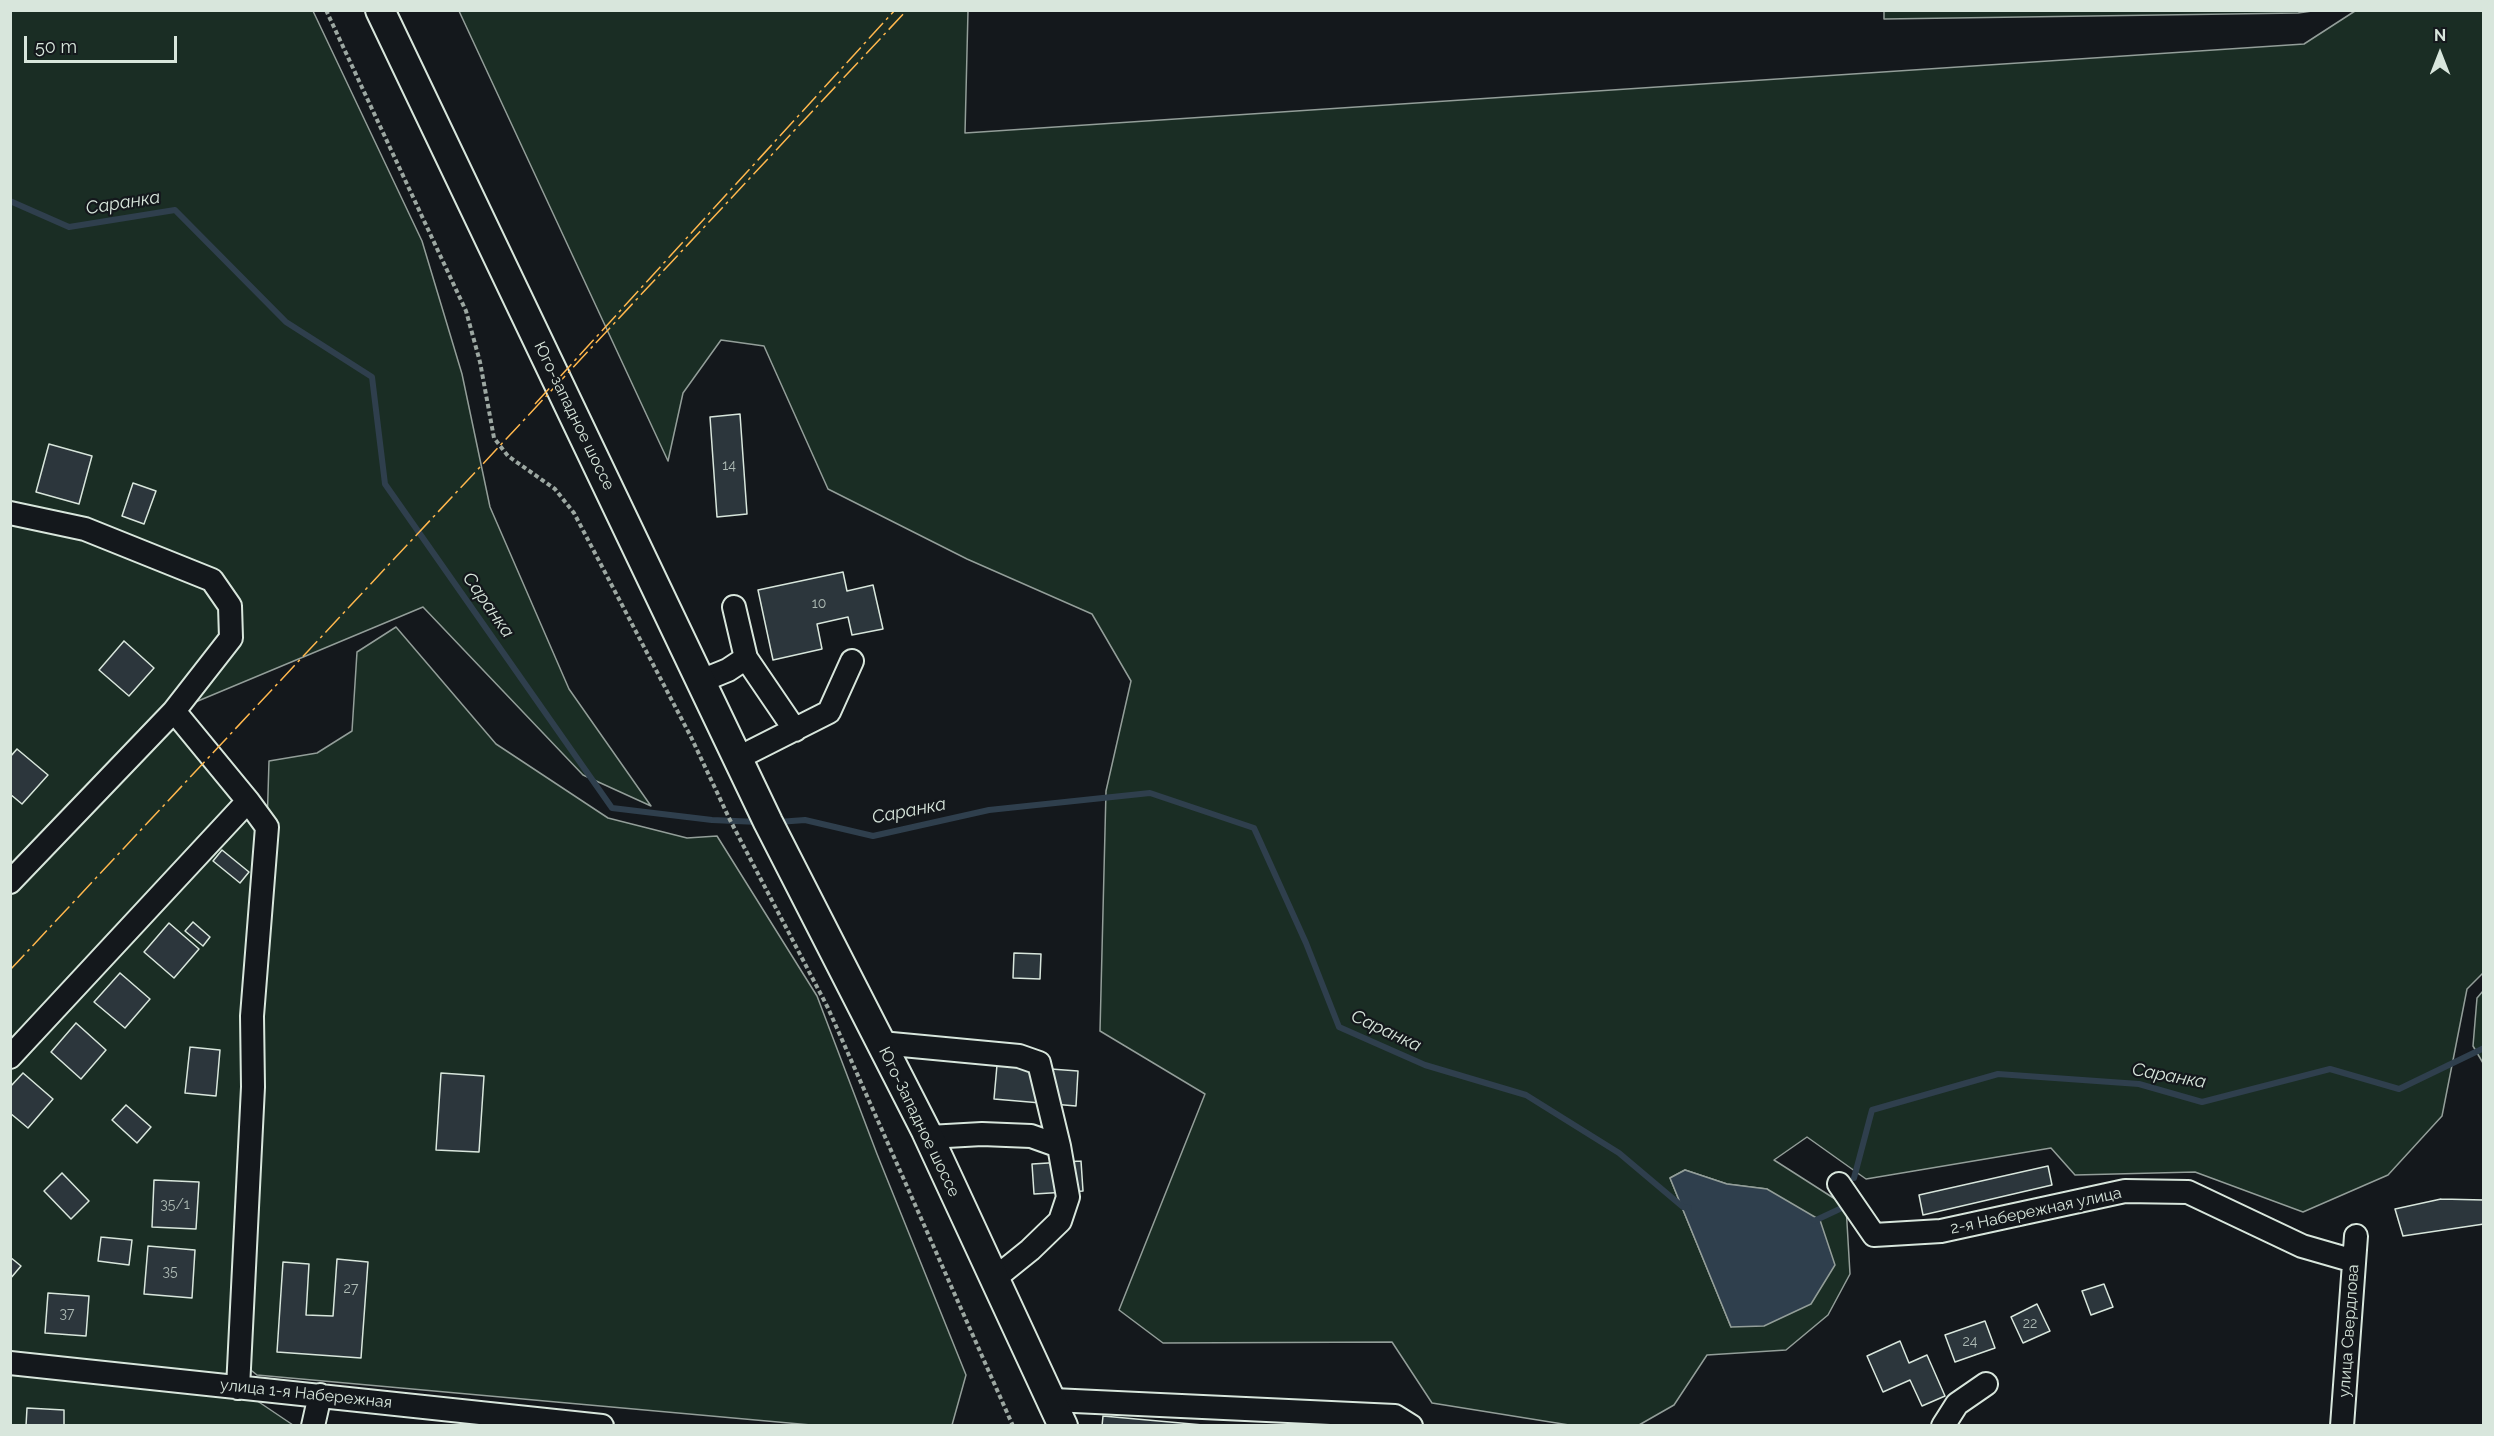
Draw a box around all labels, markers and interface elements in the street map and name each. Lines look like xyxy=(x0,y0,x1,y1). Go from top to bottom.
scale bar xyxy=(27,24,180,62)
north arrow xyxy=(2410,24,2470,84)
text: N xyxy=(2434,26,2446,45)
text: 50 m xyxy=(35,36,77,57)
water label: Саранка xyxy=(84,186,162,220)
street label: Юго-западное шоссе xyxy=(530,339,618,493)
house number: 14 xyxy=(722,458,736,474)
water label: Саранка xyxy=(458,568,518,642)
house number: 10 xyxy=(812,596,826,612)
water label: Саранка xyxy=(870,793,948,829)
water label: Саранка xyxy=(1347,1005,1425,1057)
street label: Юго-Западное шоссе xyxy=(874,1044,964,1200)
water label: Саранка xyxy=(2130,1059,2208,1093)
street label: 2-я Набережная улица xyxy=(1949,1183,2123,1239)
house number: 35/1 xyxy=(160,1197,190,1213)
house number: 35 xyxy=(162,1264,178,1280)
street label: улица Свердлова xyxy=(2335,1264,2363,1398)
house number: 27 xyxy=(344,1281,358,1297)
house number: 37 xyxy=(60,1306,74,1322)
house number: 22 xyxy=(2023,1316,2037,1332)
house number: 24 xyxy=(1963,1334,1977,1350)
street label: улица 1-я Набережная xyxy=(219,1375,393,1413)

